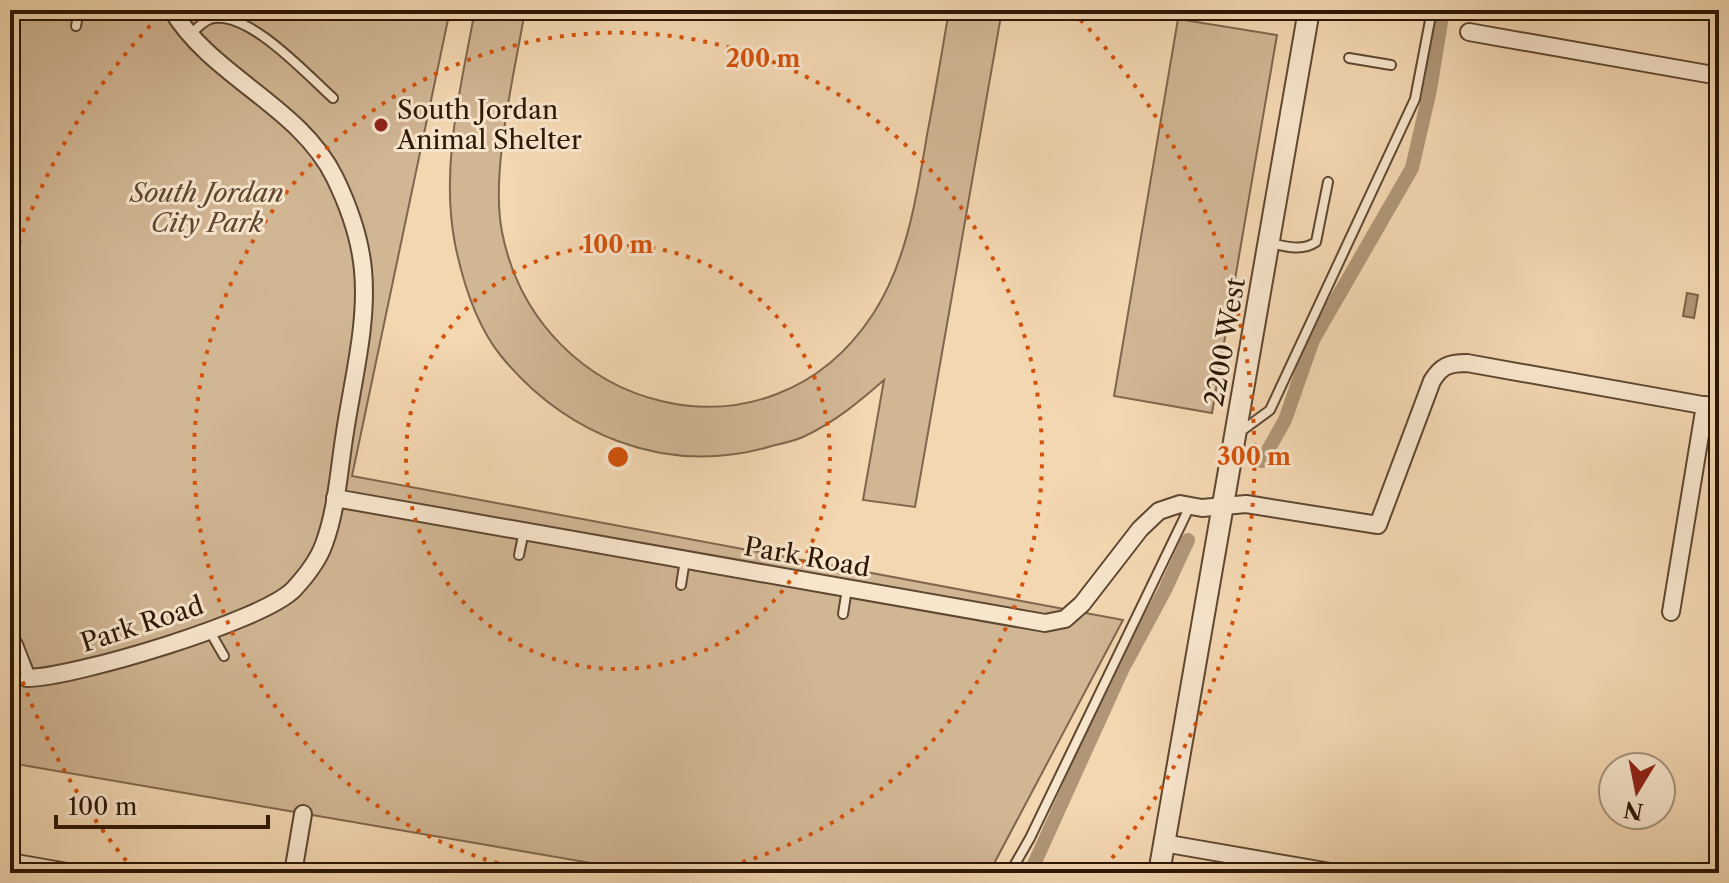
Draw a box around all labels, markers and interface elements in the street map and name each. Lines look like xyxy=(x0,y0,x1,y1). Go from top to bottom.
text: 200 m xyxy=(726,44,800,73)
place label: South Jordan Animal Shelter xyxy=(396,94,582,156)
marker: South Jordan Animal Shelter xyxy=(372,116,390,134)
park label: South Jordan City Park xyxy=(128,177,284,239)
text: 100 m xyxy=(582,230,654,259)
street label: 2200 West xyxy=(1198,274,1252,409)
text: 300 m xyxy=(1217,442,1291,471)
centre of rings xyxy=(604,443,632,471)
street label: Park Road xyxy=(742,530,873,584)
street label: Park Road xyxy=(77,589,208,659)
north arrow xyxy=(1597,751,1677,831)
scale bar xyxy=(56,779,268,829)
text: 100 m xyxy=(68,792,137,821)
text: N xyxy=(1622,795,1645,825)

